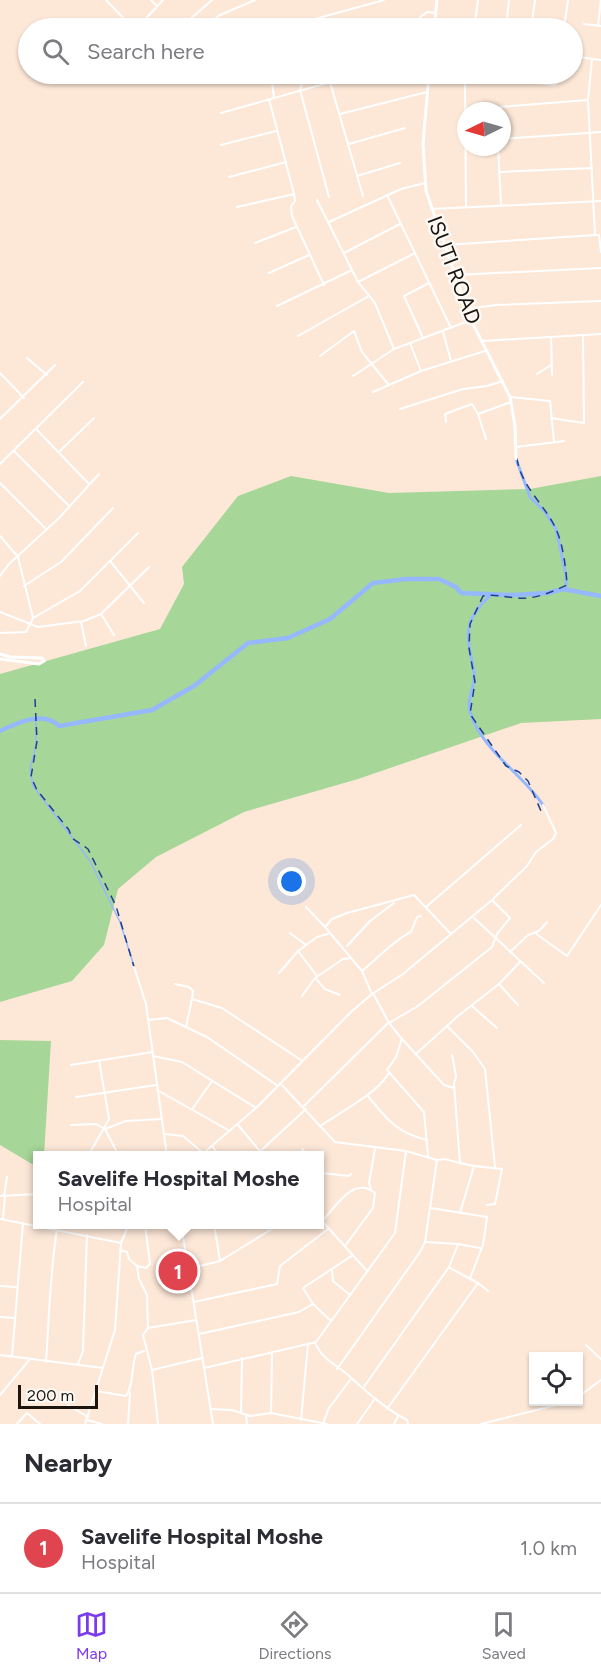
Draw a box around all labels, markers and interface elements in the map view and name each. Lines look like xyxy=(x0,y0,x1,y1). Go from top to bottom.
search box xyxy=(18,18,583,84)
icon: search xyxy=(39,35,72,68)
text: Search here xyxy=(87,38,205,65)
north arrow xyxy=(457,102,511,156)
street label: ISUTI ROAD xyxy=(422,212,487,327)
your location xyxy=(277,867,306,896)
popup xyxy=(33,1151,324,1229)
text: Savelife Hospital Moshe xyxy=(58,1165,299,1192)
text: Hospital xyxy=(58,1192,132,1216)
pin: 1 xyxy=(158,1248,198,1294)
map controls xyxy=(529,1352,583,1406)
button: locate xyxy=(529,1352,583,1406)
scale bar xyxy=(18,1382,98,1410)
text: 200 m xyxy=(27,1386,74,1405)
text: Nearby xyxy=(24,1447,112,1479)
text: Savelife Hospital Moshe xyxy=(81,1523,323,1550)
text: 1 xyxy=(39,1536,48,1560)
text: 1.0 km xyxy=(520,1536,577,1560)
text: Hospital xyxy=(81,1550,156,1574)
tab: Map xyxy=(75,1608,108,1663)
tab: Directions xyxy=(258,1608,331,1663)
tab: Saved xyxy=(482,1608,526,1663)

